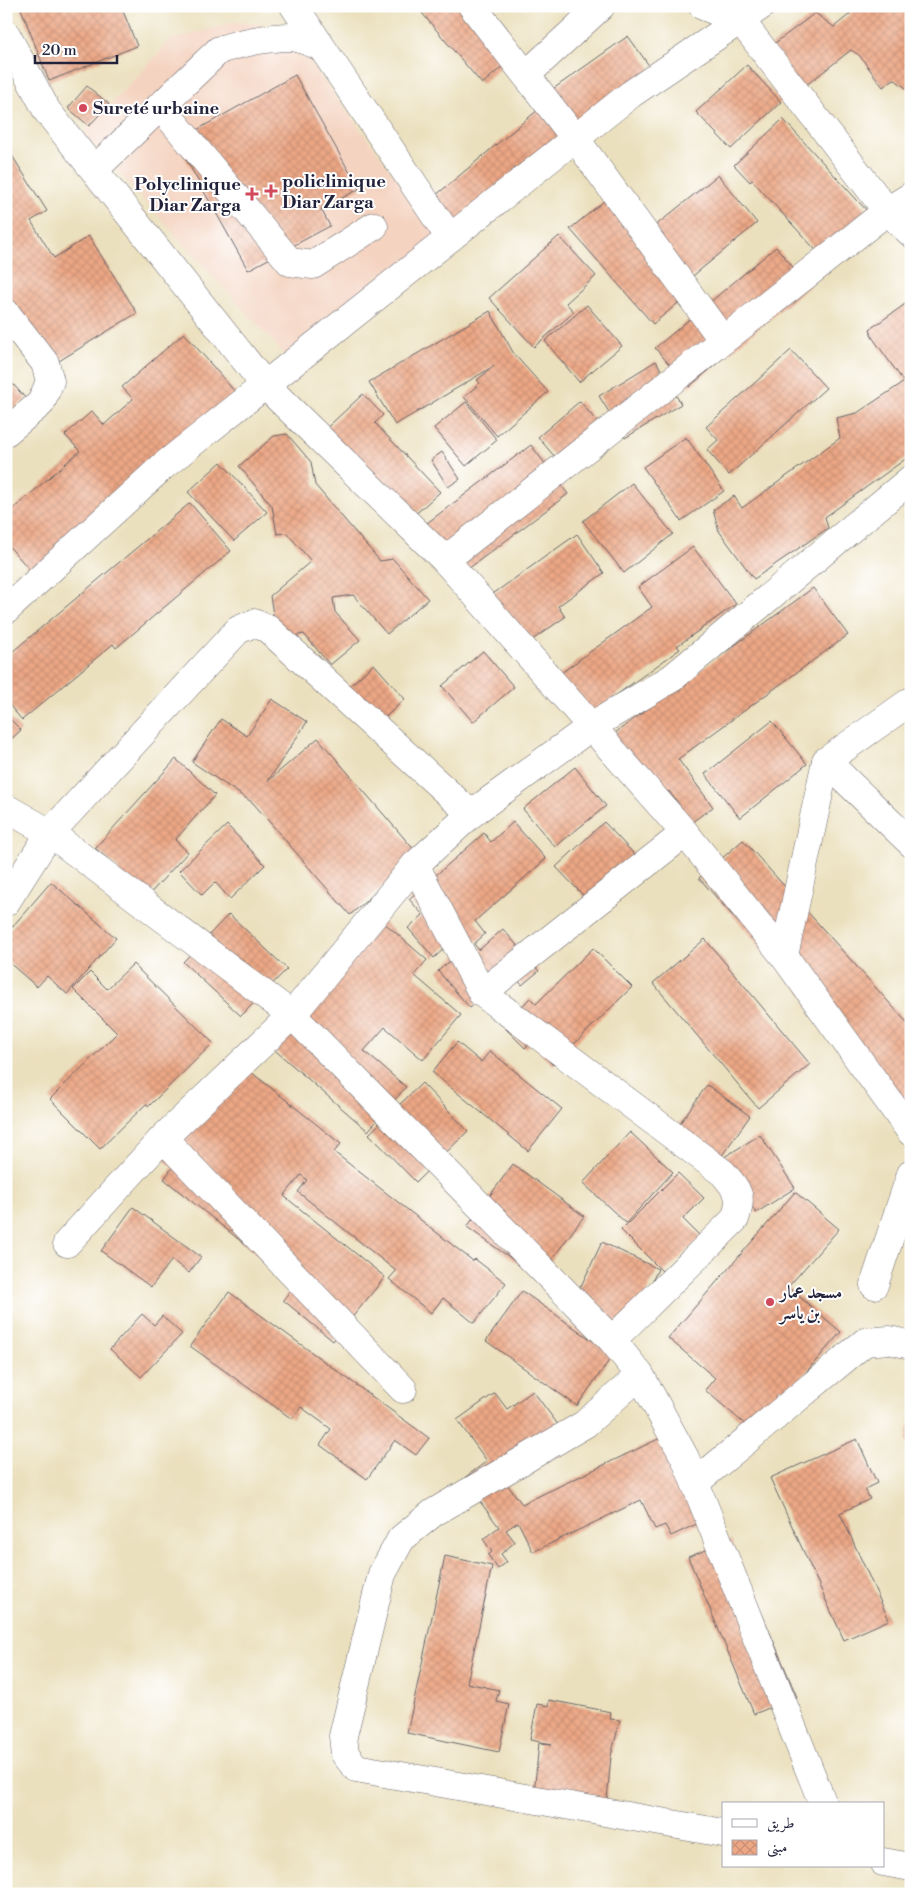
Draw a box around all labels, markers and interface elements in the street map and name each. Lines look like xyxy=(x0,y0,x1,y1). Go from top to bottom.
scale bar xyxy=(35,32,118,64)
text: 20 m xyxy=(42,41,77,60)
place label: Sureté urbaine xyxy=(93,97,219,120)
marker: Sureté urbaine xyxy=(77,102,89,114)
place label: policlinique Diar Zarga xyxy=(282,170,386,214)
place label: Polyclinique Diar Zarga xyxy=(134,173,241,217)
marker: policlinique Diar Zarga xyxy=(264,184,278,198)
marker: Polyclinique Diar Zarga xyxy=(245,187,259,201)
place label: مسجد عمار بن ياسر xyxy=(778,1281,842,1325)
marker: مسجد عمار بن ياسر xyxy=(764,1296,776,1308)
legend xyxy=(722,1802,884,1868)
text: طريق xyxy=(767,1814,794,1833)
text: مبنى xyxy=(767,1838,787,1858)

